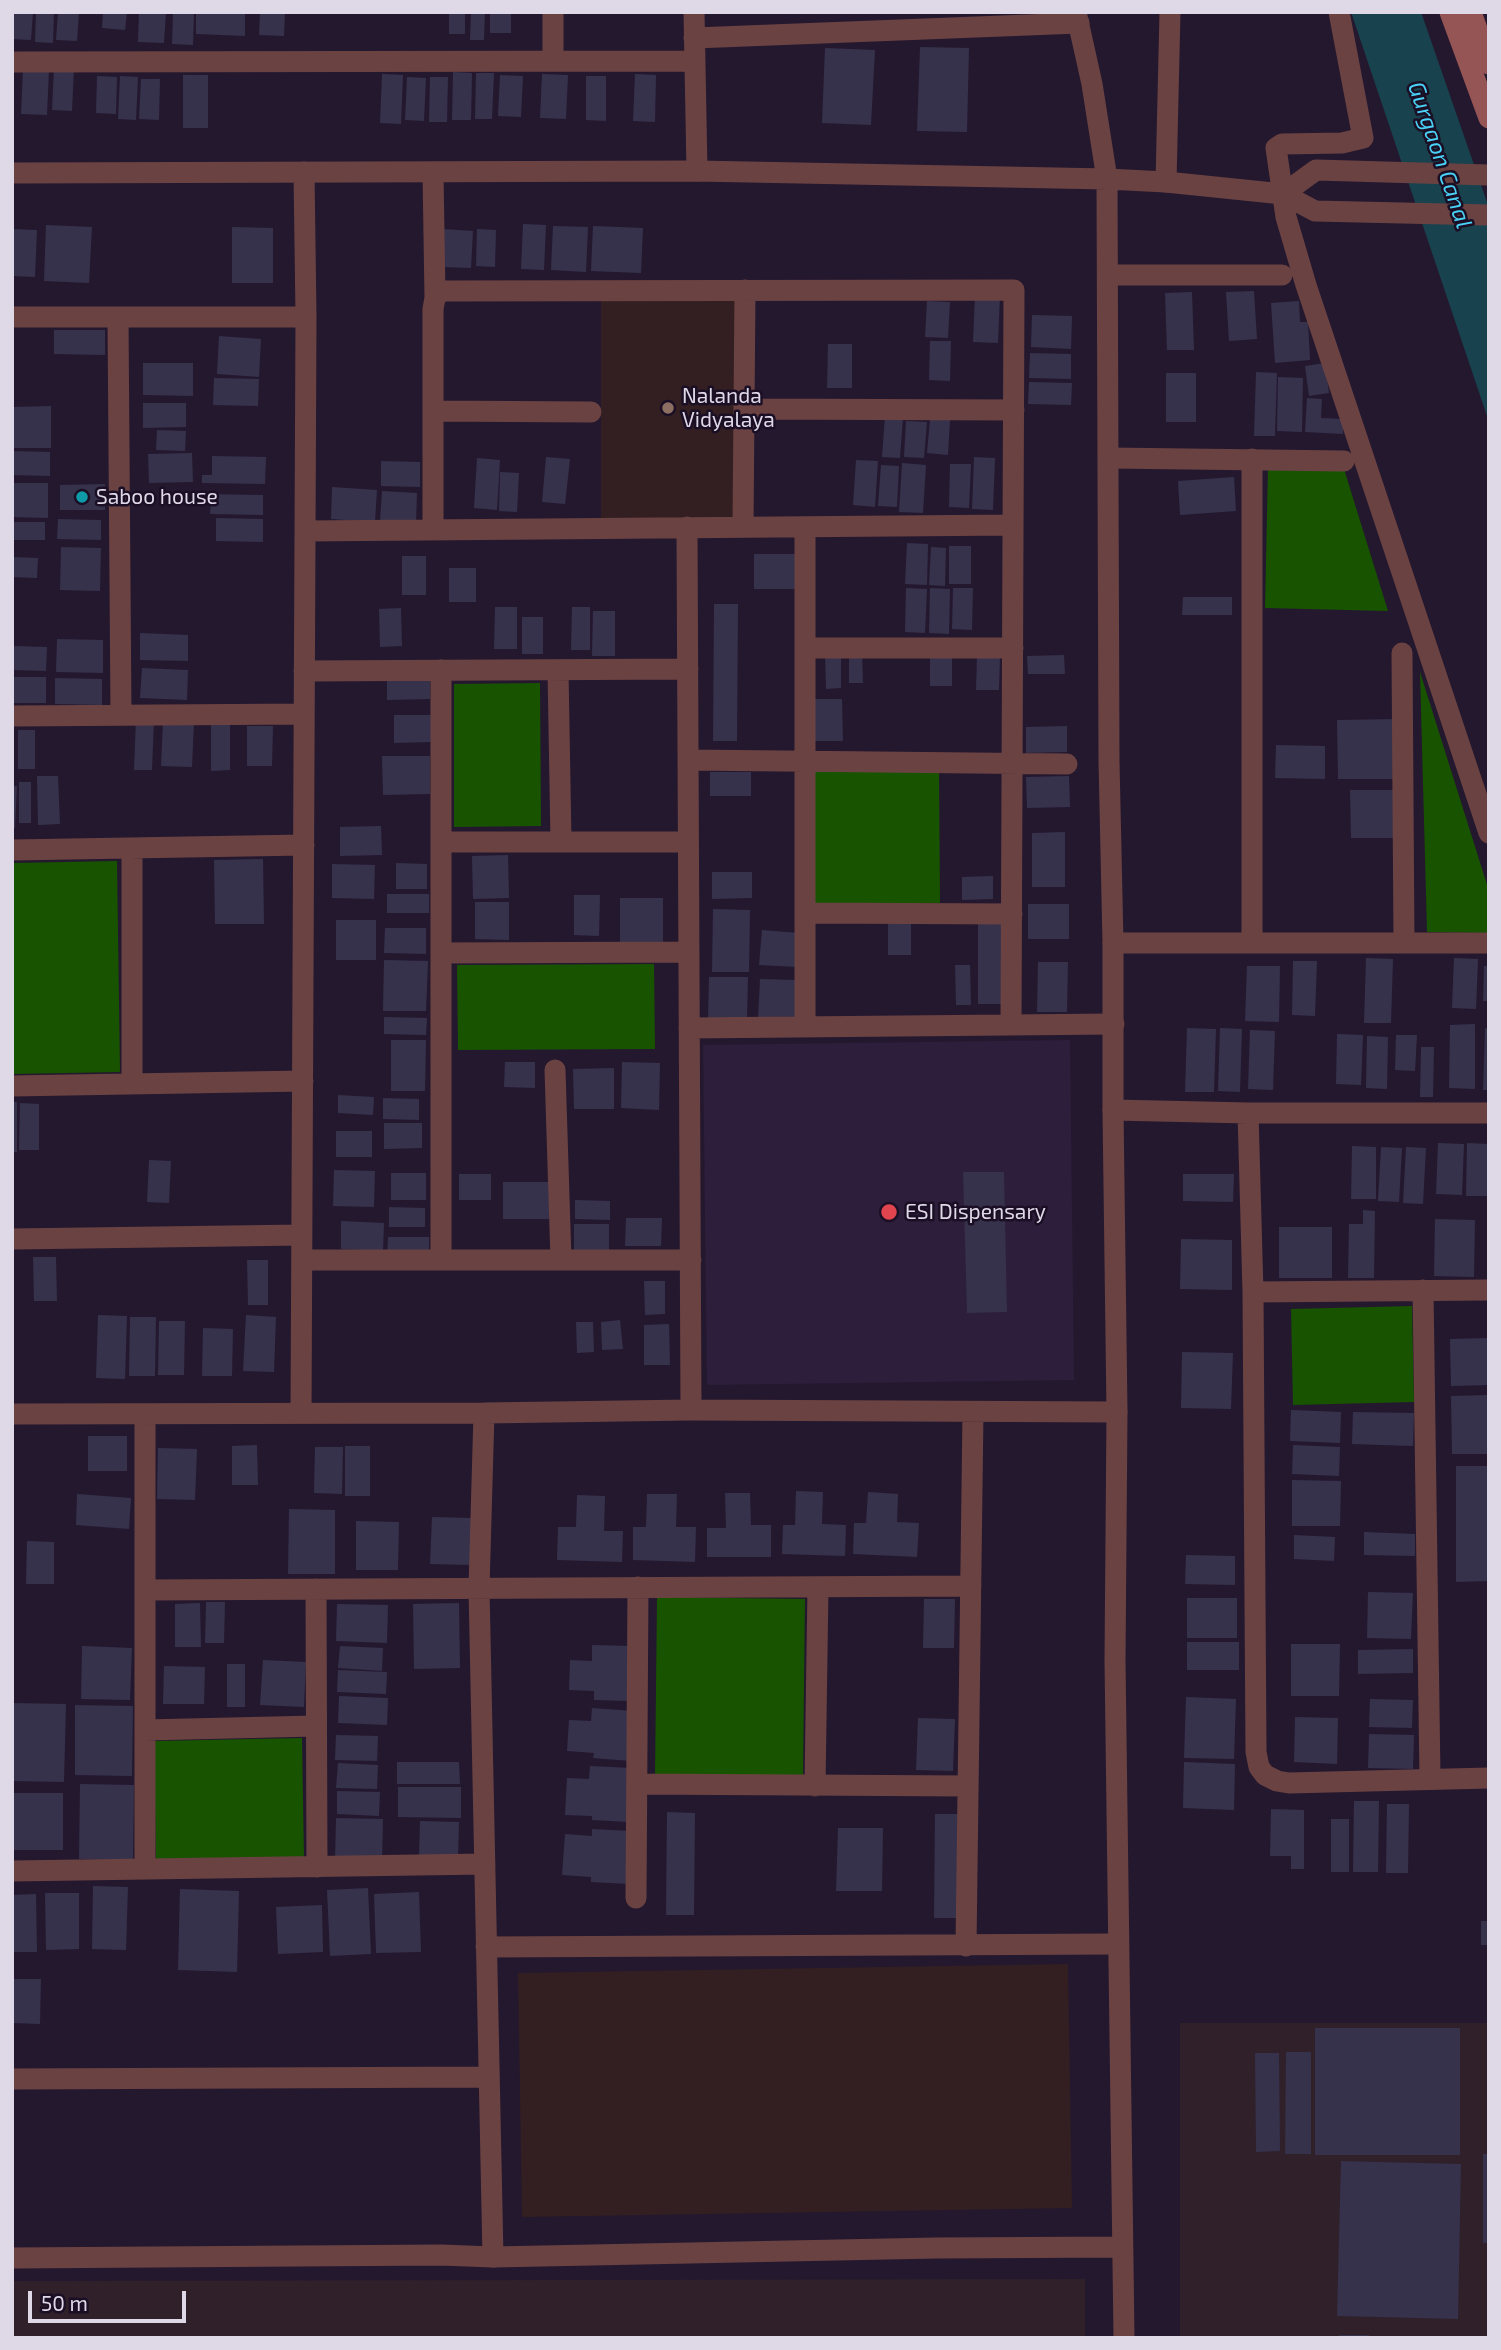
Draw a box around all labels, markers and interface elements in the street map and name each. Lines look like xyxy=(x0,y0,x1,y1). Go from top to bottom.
water label: Gurgaon Canal xyxy=(1402,78,1478,232)
place label: Nalanda Vidyalaya xyxy=(682,383,775,433)
marker: Nalanda Vidyalaya xyxy=(660,400,676,416)
place label: Saboo house xyxy=(96,484,218,510)
marker: Saboo house xyxy=(74,489,90,505)
place label: ESI Dispensary xyxy=(905,1199,1046,1225)
marker: ESI Dispensary xyxy=(879,1202,899,1222)
scale bar xyxy=(32,2276,189,2320)
text: 50 m xyxy=(41,2290,88,2315)

